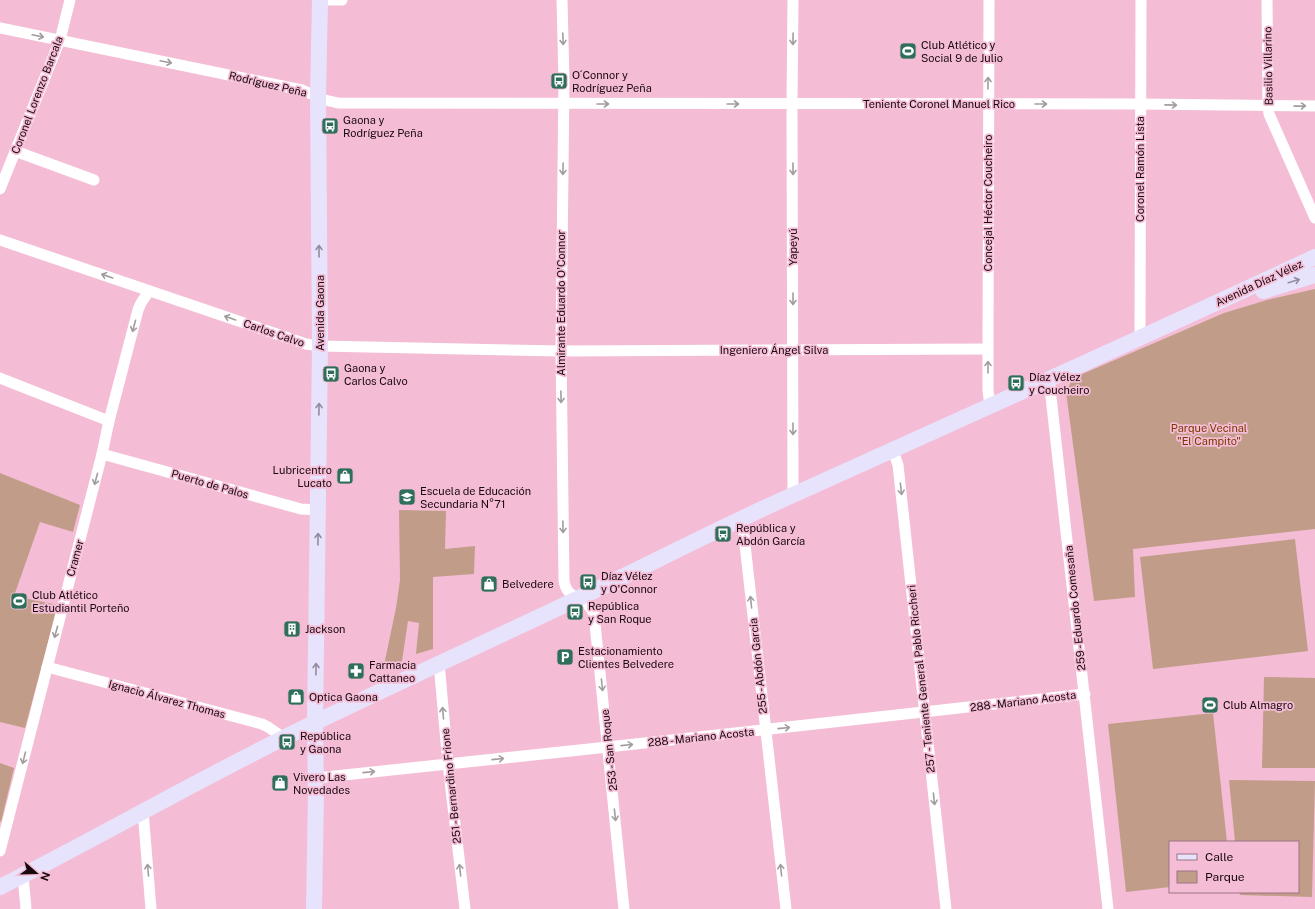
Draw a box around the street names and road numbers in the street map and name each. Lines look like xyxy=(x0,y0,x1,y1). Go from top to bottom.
street label: Basilio Villarino xyxy=(1261,27,1275,105)
street label: Coronel Lorenzo Barcala xyxy=(9,34,65,156)
street label: Rodríguez Peña xyxy=(228,69,308,99)
street label: Teniente Coronel Manuel Rico xyxy=(863,98,1015,110)
street label: Coronel Ramón Lista xyxy=(1134,116,1146,222)
street label: Concejal Héctor Coucheiro xyxy=(982,135,994,271)
street label: Yapeyú xyxy=(787,228,799,266)
street label: Almirante Eduardo O'Connor xyxy=(555,230,567,376)
street label: Avenida Díaz Vélez xyxy=(1213,258,1305,308)
street label: Avenida Gaona xyxy=(314,275,326,351)
street label: Carlos Calvo xyxy=(242,317,306,349)
street label: Ingeniero Ángel Silva xyxy=(720,343,828,356)
street label: Puerto de Palos xyxy=(170,467,250,501)
street label: Cramer xyxy=(64,538,86,578)
street label: 259 - Eduardo Comesaña xyxy=(1062,545,1088,671)
street label: 257 - Teniente General Pablo Riccheri xyxy=(905,584,937,774)
street label: 255 - Abdón García xyxy=(747,617,769,715)
street label: Ignacio Álvarez Thomas xyxy=(107,677,227,721)
street label: 288 - Mariano Acosta xyxy=(969,689,1077,713)
street label: 253 - San Roque xyxy=(599,709,619,791)
street label: 288 - Mariano Acosta xyxy=(647,725,755,749)
street label: 251 - Bernardino Frione xyxy=(439,728,463,844)

